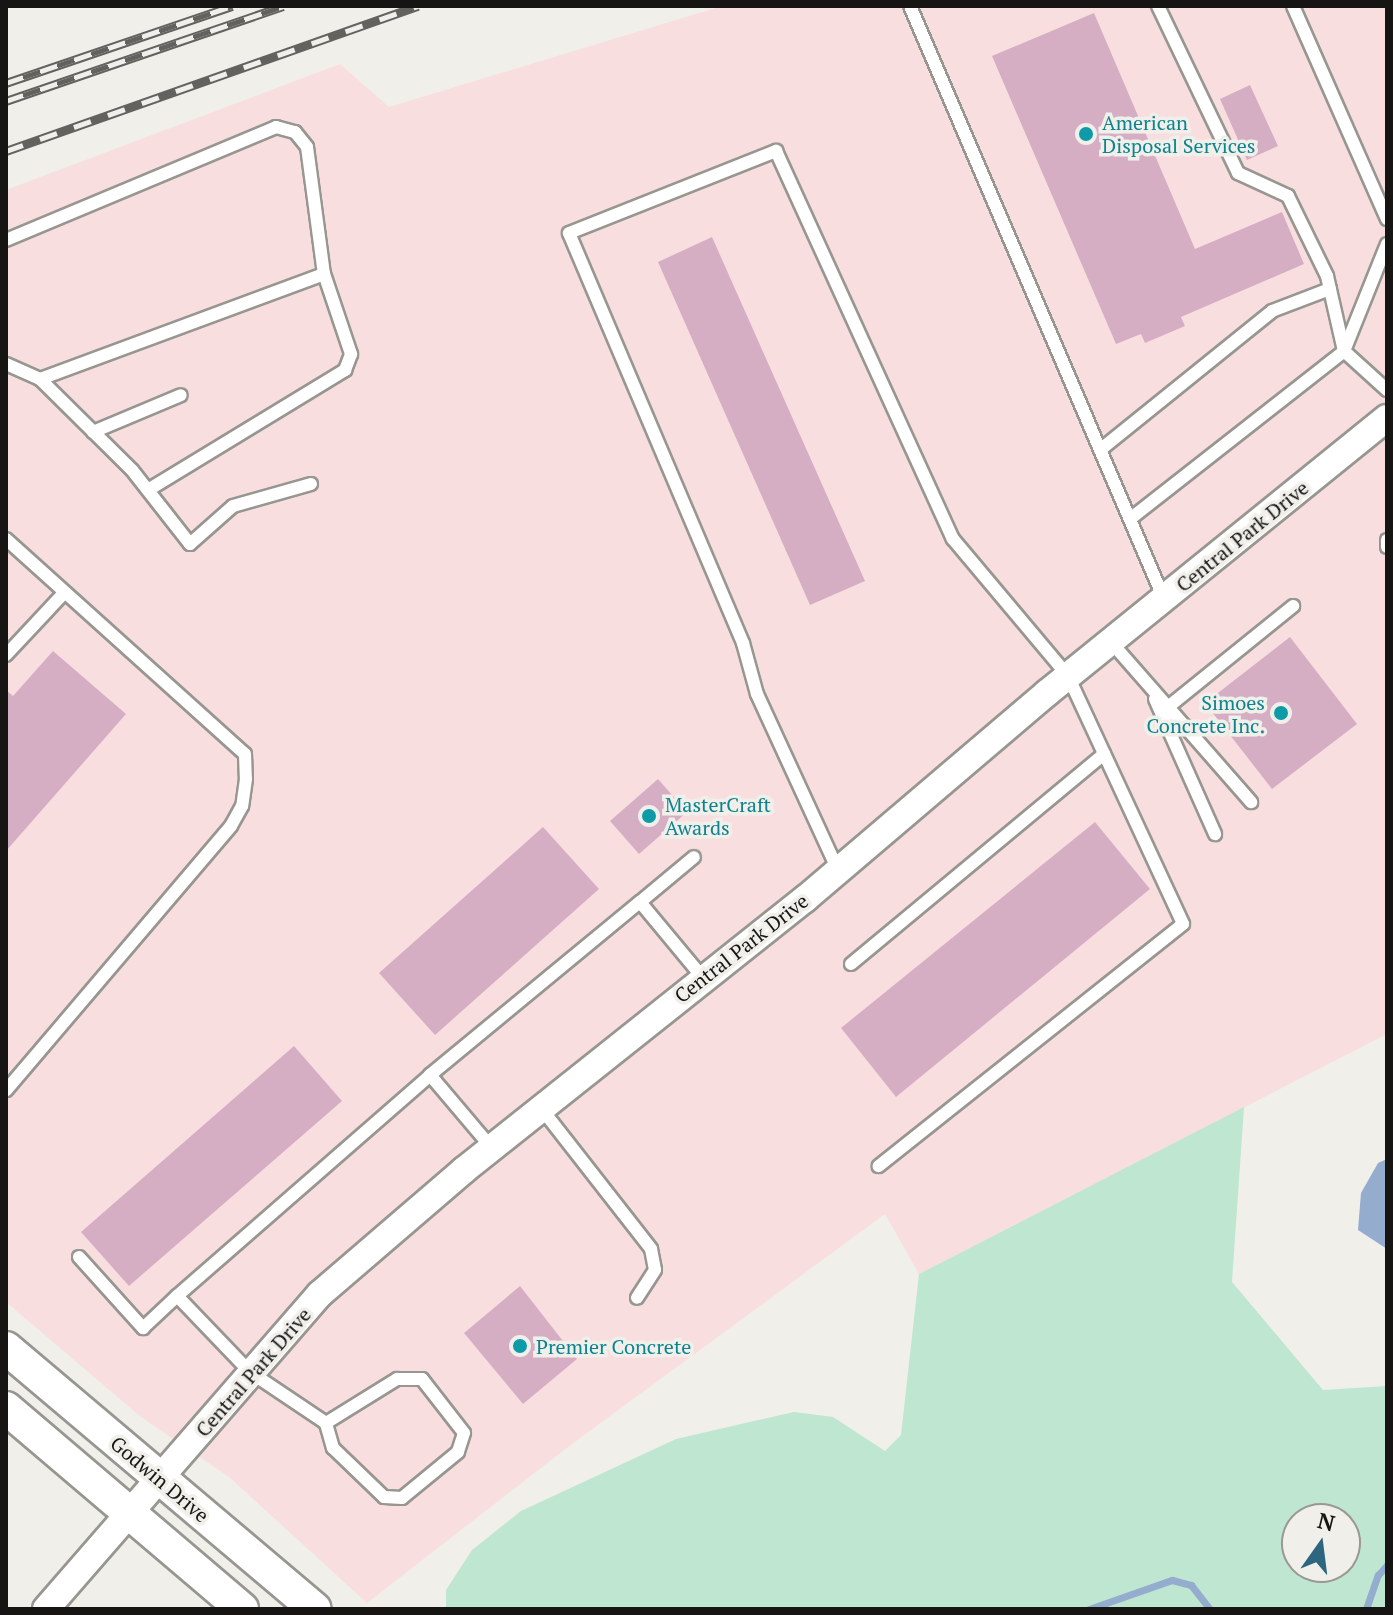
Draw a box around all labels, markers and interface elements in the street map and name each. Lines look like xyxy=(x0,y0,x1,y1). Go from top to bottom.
place label: American Disposal Services xyxy=(1102,110,1255,157)
marker: American Disposal Services xyxy=(1077,125,1095,143)
street label: Central Park Drive xyxy=(1171,475,1313,597)
place label: Simoes Concrete Inc. xyxy=(1146,690,1265,737)
marker: Simoes Concrete Inc. xyxy=(1272,704,1290,722)
place label: MasterCraft Awards xyxy=(665,792,771,839)
marker: MasterCraft Awards xyxy=(640,807,658,825)
street label: Central Park Drive xyxy=(669,888,813,1008)
street label: Central Park Drive xyxy=(190,1303,316,1441)
place label: Premier Concrete xyxy=(536,1334,691,1358)
marker: Premier Concrete xyxy=(511,1337,529,1355)
street label: Godwin Drive xyxy=(106,1431,214,1527)
north arrow xyxy=(1281,1503,1361,1583)
text: N xyxy=(1315,1505,1338,1537)

